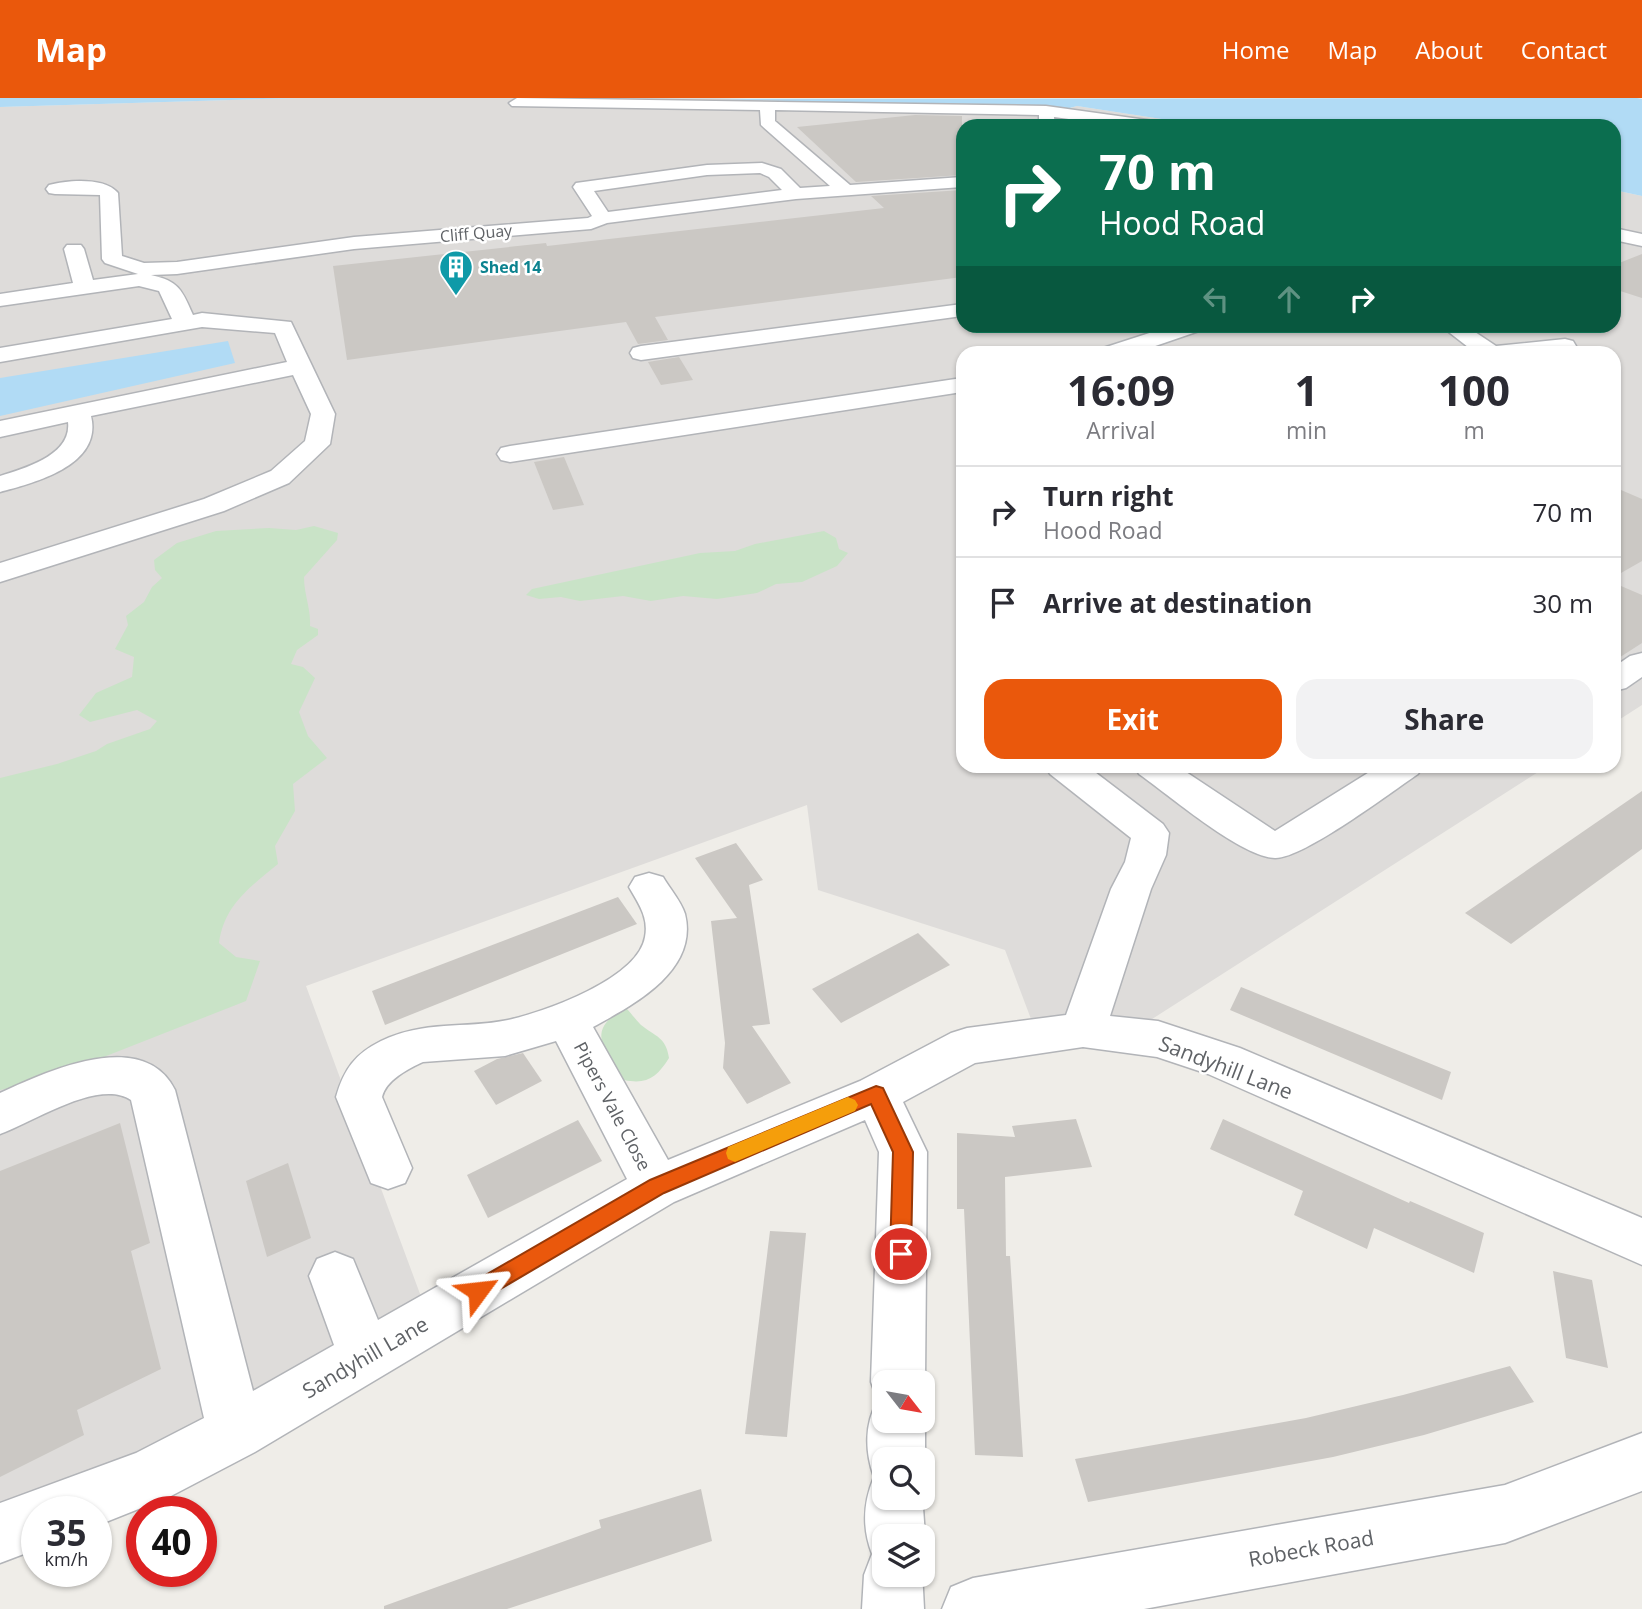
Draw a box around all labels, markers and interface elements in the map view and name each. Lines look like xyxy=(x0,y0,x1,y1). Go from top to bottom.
text: Map xyxy=(35,27,107,72)
text: Home xyxy=(1222,33,1290,66)
text: Map xyxy=(1328,33,1377,66)
text: About xyxy=(1415,33,1483,66)
text: Contact xyxy=(1521,33,1607,66)
text: 70 m xyxy=(1099,138,1216,204)
icon: right xyxy=(984,147,1075,238)
text: Hood Road xyxy=(1099,201,1265,244)
street label: Cliff Quay xyxy=(439,219,514,247)
building icon: Shed 14 xyxy=(437,248,475,297)
place label: Shed 14 xyxy=(480,256,541,278)
icon: left xyxy=(1197,280,1235,318)
icon: ahead xyxy=(1270,280,1308,318)
icon: right xyxy=(1343,280,1381,318)
text: 16:09 xyxy=(1067,361,1175,418)
text: 1 xyxy=(1294,361,1319,418)
text: 100 xyxy=(1438,361,1510,418)
text: Arrival xyxy=(1086,414,1156,446)
text: min xyxy=(1286,414,1327,446)
text: m xyxy=(1463,414,1485,446)
text: Turn right xyxy=(1043,478,1174,514)
icon: right xyxy=(984,493,1022,531)
text: 70 m xyxy=(1532,494,1593,530)
text: Hood Road xyxy=(1043,514,1163,546)
icon: arrive xyxy=(984,584,1022,622)
text: Arrive at destination xyxy=(1043,585,1312,621)
text: 30 m xyxy=(1532,585,1593,621)
button: Exit xyxy=(984,679,1282,759)
button: Share xyxy=(1296,679,1593,759)
street label: Sandyhill Lane xyxy=(1155,1029,1297,1105)
street label: Pipers Vale Close xyxy=(569,1037,657,1175)
pin xyxy=(871,1224,931,1284)
icon: arrive xyxy=(882,1235,920,1273)
position arrow xyxy=(441,1254,515,1328)
street label: Sandyhill Lane xyxy=(297,1310,433,1404)
north arrow xyxy=(872,1370,934,1433)
map controls xyxy=(872,1370,935,1587)
button: search xyxy=(872,1447,935,1510)
speed limit sign: 40 xyxy=(126,1496,217,1587)
text: 35 xyxy=(46,1509,87,1556)
street label: Robeck Road xyxy=(1246,1523,1376,1573)
button: layers xyxy=(872,1524,935,1587)
text: km/h xyxy=(45,1547,88,1571)

